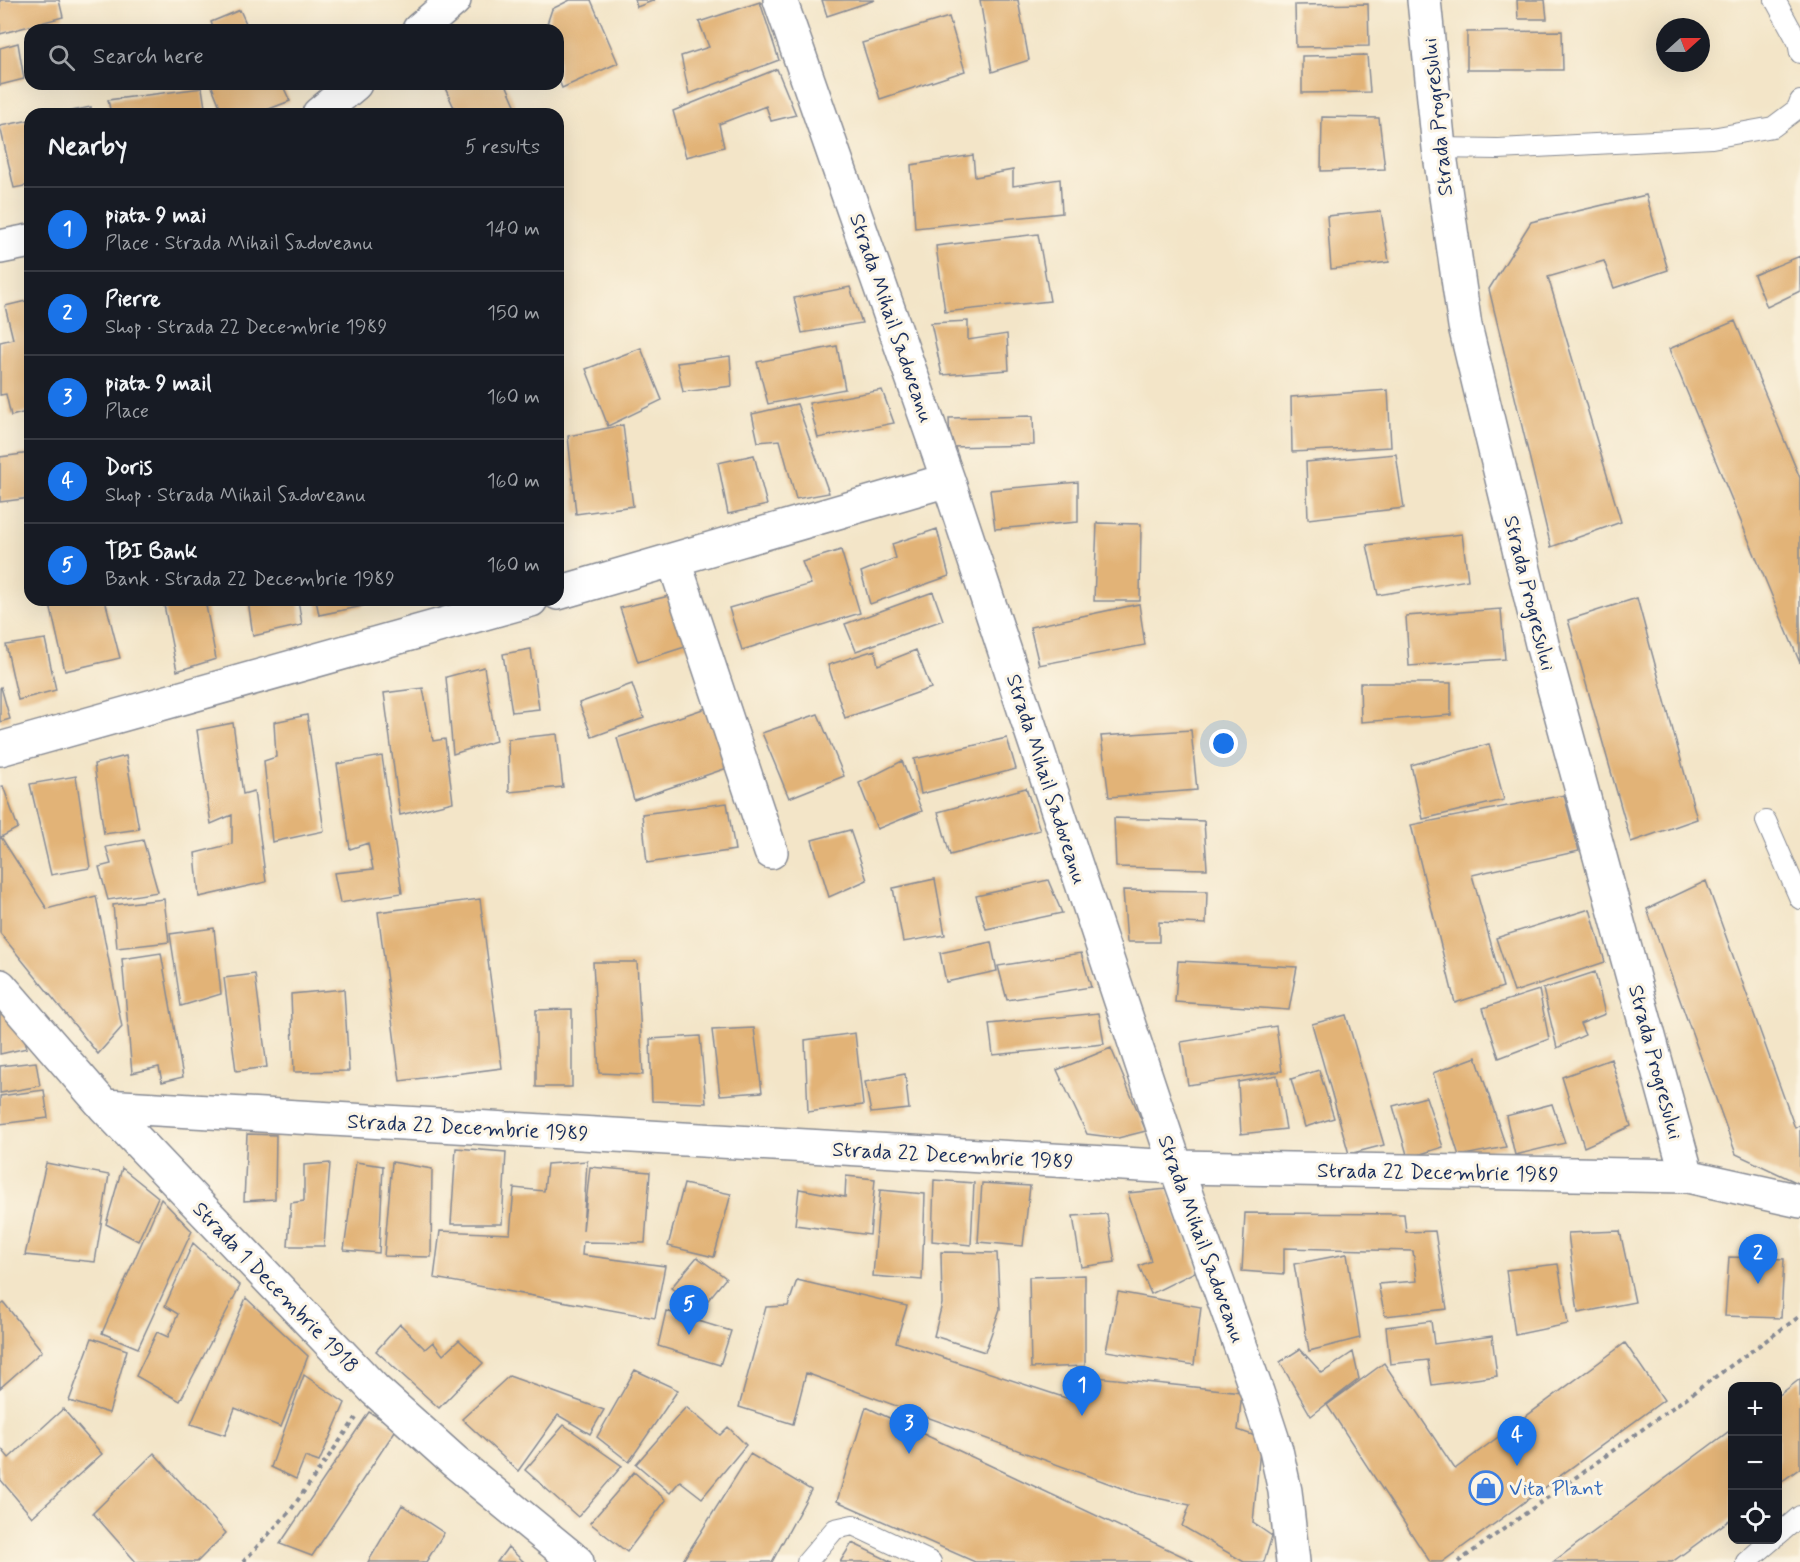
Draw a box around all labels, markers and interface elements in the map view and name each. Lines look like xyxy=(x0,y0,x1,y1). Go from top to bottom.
north arrow xyxy=(1656,18,1710,72)
search box xyxy=(24,24,564,90)
street label: Strada Progresului xyxy=(1416,36,1460,197)
icon: search xyxy=(45,41,78,74)
text: Search here xyxy=(93,43,204,71)
text: Nearby xyxy=(48,130,127,164)
text: 5 results xyxy=(465,134,540,161)
text: piata 9 mai xyxy=(105,202,206,230)
street label: Strada Mihail Sadoveanu xyxy=(842,210,940,427)
text: 1 xyxy=(63,216,72,243)
text: 140 m xyxy=(486,216,540,243)
text: Place · Strada Mihail Sadoveanu xyxy=(105,230,373,257)
text: Pierre xyxy=(105,286,161,314)
text: 2 xyxy=(63,300,72,327)
text: 150 m xyxy=(487,300,540,327)
text: Shop · Strada 22 Decembrie 1989 xyxy=(105,314,387,341)
text: piata 9 mail xyxy=(105,370,212,398)
text: 3 xyxy=(63,384,72,411)
text: 160 m xyxy=(487,384,540,411)
text: Place xyxy=(105,398,149,425)
text: Doris xyxy=(105,454,152,482)
text: 4 xyxy=(62,468,73,495)
text: 160 m xyxy=(487,468,540,495)
text: Shop · Strada Mihail Sadoveanu xyxy=(105,482,366,509)
street label: Strada Progresului xyxy=(1496,513,1562,674)
text: TBI Bank xyxy=(105,538,197,566)
text: 5 xyxy=(62,552,74,579)
text: 160 m xyxy=(487,552,540,579)
text: Bank · Strada 22 Decembrie 1989 xyxy=(105,566,395,593)
street label: Strada Mihail Sadoveanu xyxy=(999,671,1093,888)
your location xyxy=(1209,729,1238,758)
street label: Strada Progresului xyxy=(1621,982,1689,1143)
street label: Strada 22 Decembrie 1989 xyxy=(346,1108,589,1148)
street label: Strada Mihail Sadoveanu xyxy=(1150,1131,1252,1347)
street label: Strada 22 Decembrie 1989 xyxy=(831,1136,1074,1176)
street label: Strada 22 Decembrie 1989 xyxy=(1317,1157,1559,1189)
street label: Strada 1 Decembrie 1918 xyxy=(186,1196,365,1379)
pin: 2 xyxy=(1738,1234,1778,1284)
pin: 5 xyxy=(670,1286,708,1335)
pin: 1 xyxy=(1062,1366,1102,1416)
map controls xyxy=(1728,1382,1782,1544)
button: + xyxy=(1728,1382,1782,1436)
pin: 3 xyxy=(890,1404,928,1454)
pin: 4 xyxy=(1498,1416,1537,1466)
button: − xyxy=(1728,1436,1782,1490)
shop icon: Vita Plant xyxy=(1468,1470,1504,1506)
place label: Vita Plant xyxy=(1509,1475,1604,1503)
button: locate xyxy=(1728,1490,1782,1544)

